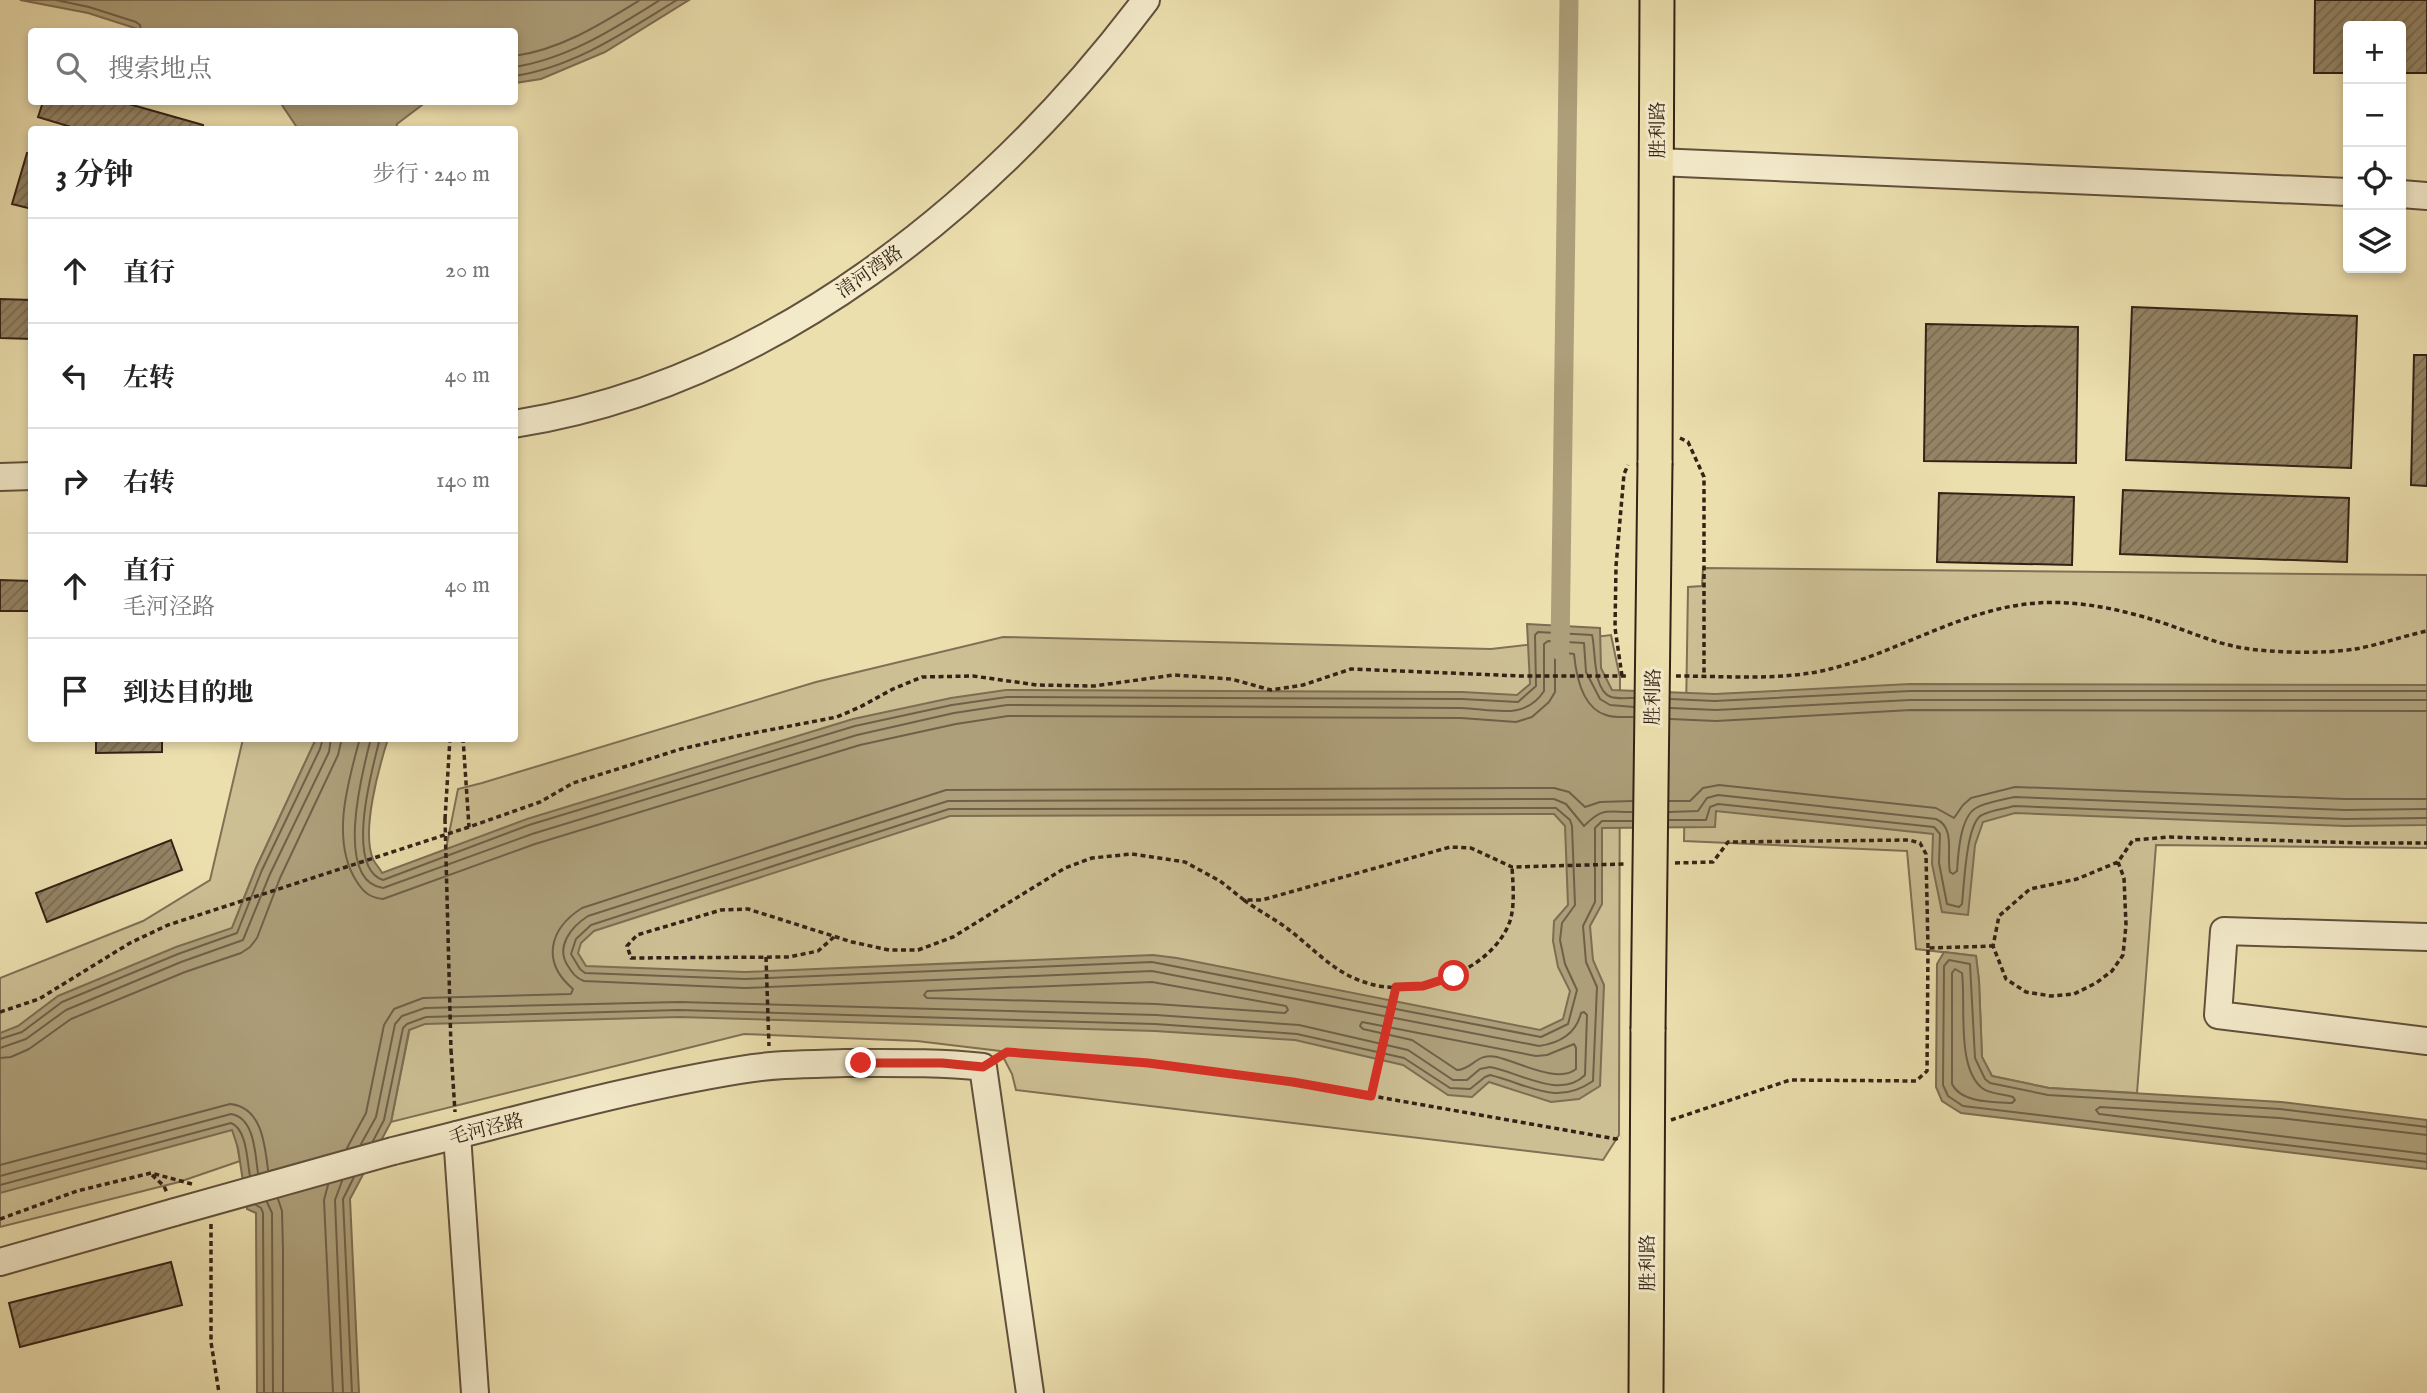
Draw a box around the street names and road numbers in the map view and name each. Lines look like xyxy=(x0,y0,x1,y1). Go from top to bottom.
street label: 胜利路 xyxy=(1647,101,1671,159)
street label: 清河湾路 xyxy=(832,241,908,304)
street label: 胜利路 xyxy=(1642,668,1666,726)
street label: 毛河泾路 xyxy=(447,1109,526,1151)
street label: 胜利路 xyxy=(1637,1234,1661,1292)

